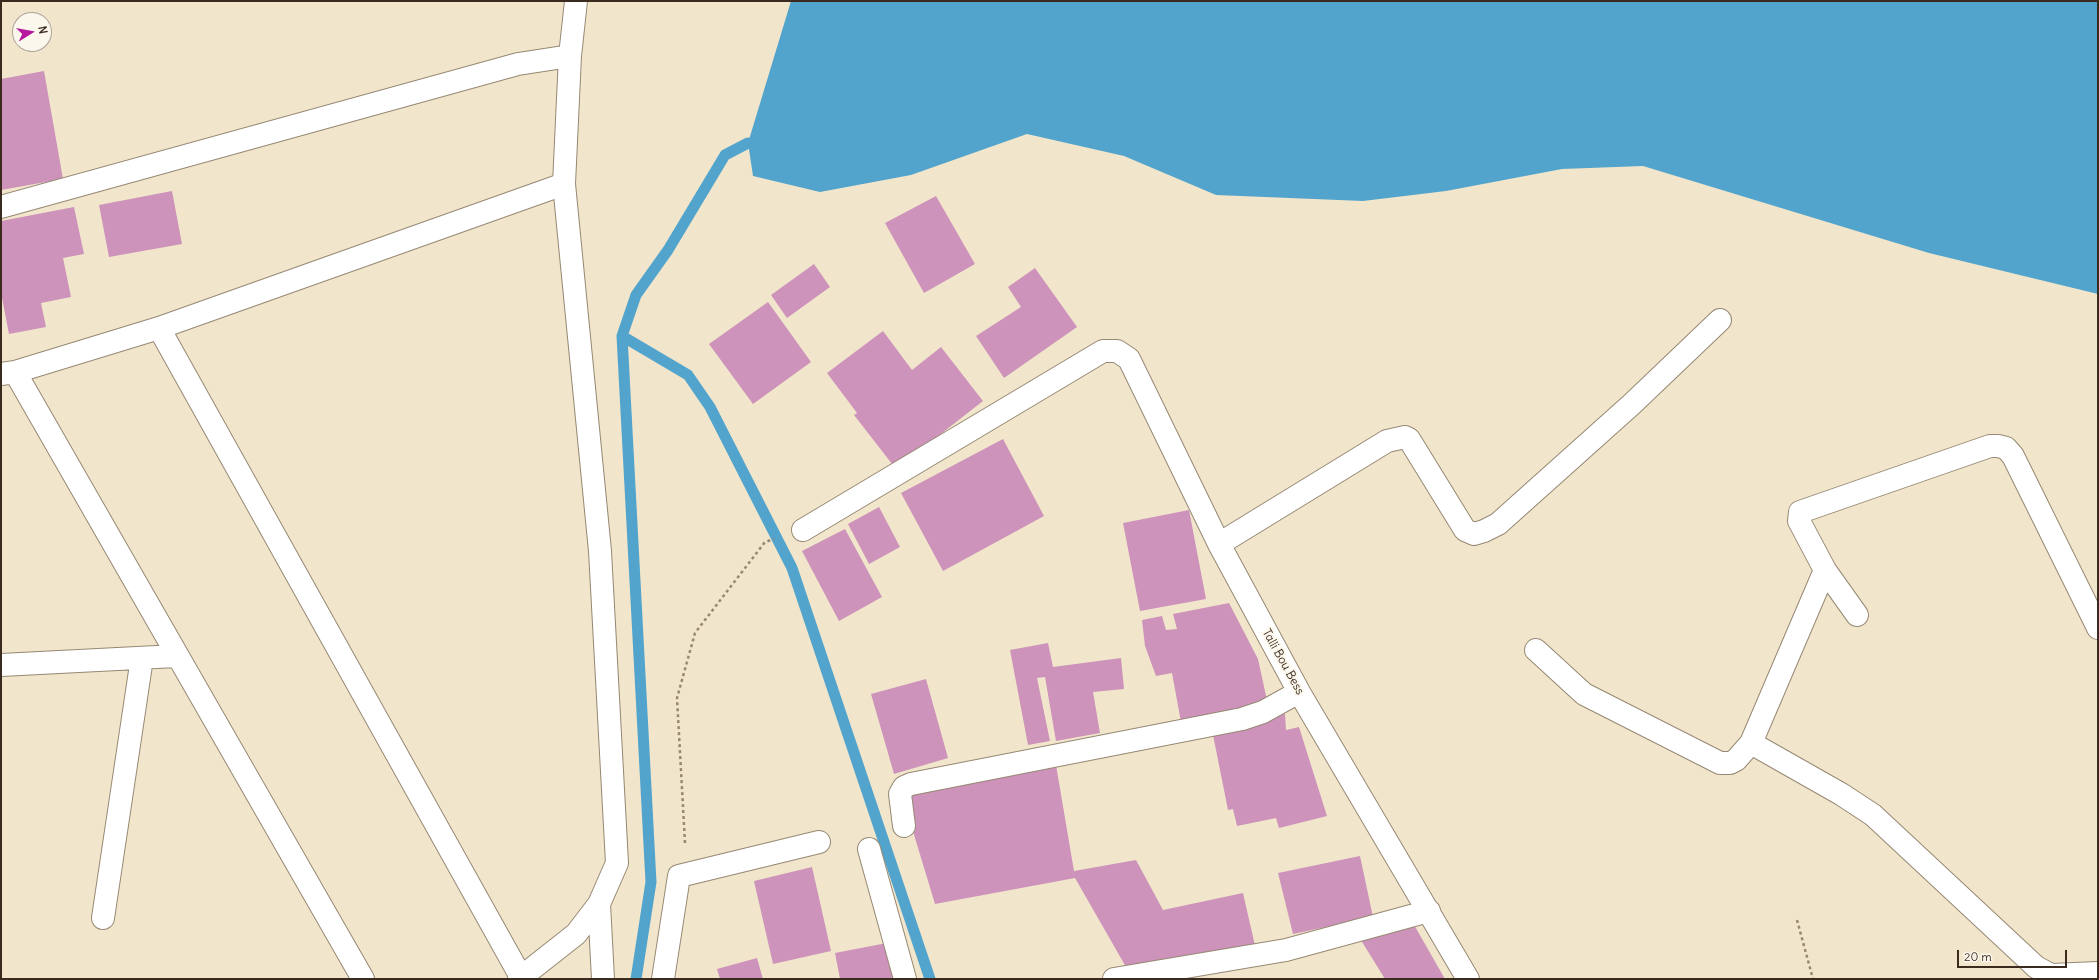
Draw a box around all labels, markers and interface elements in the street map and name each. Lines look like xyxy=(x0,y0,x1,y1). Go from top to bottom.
north arrow xyxy=(12,12,52,52)
text: N xyxy=(35,25,50,35)
street label: Talli Bou Bess xyxy=(1259,627,1307,697)
scale bar xyxy=(1959,942,2069,968)
text: 20 m xyxy=(1964,949,1992,964)

